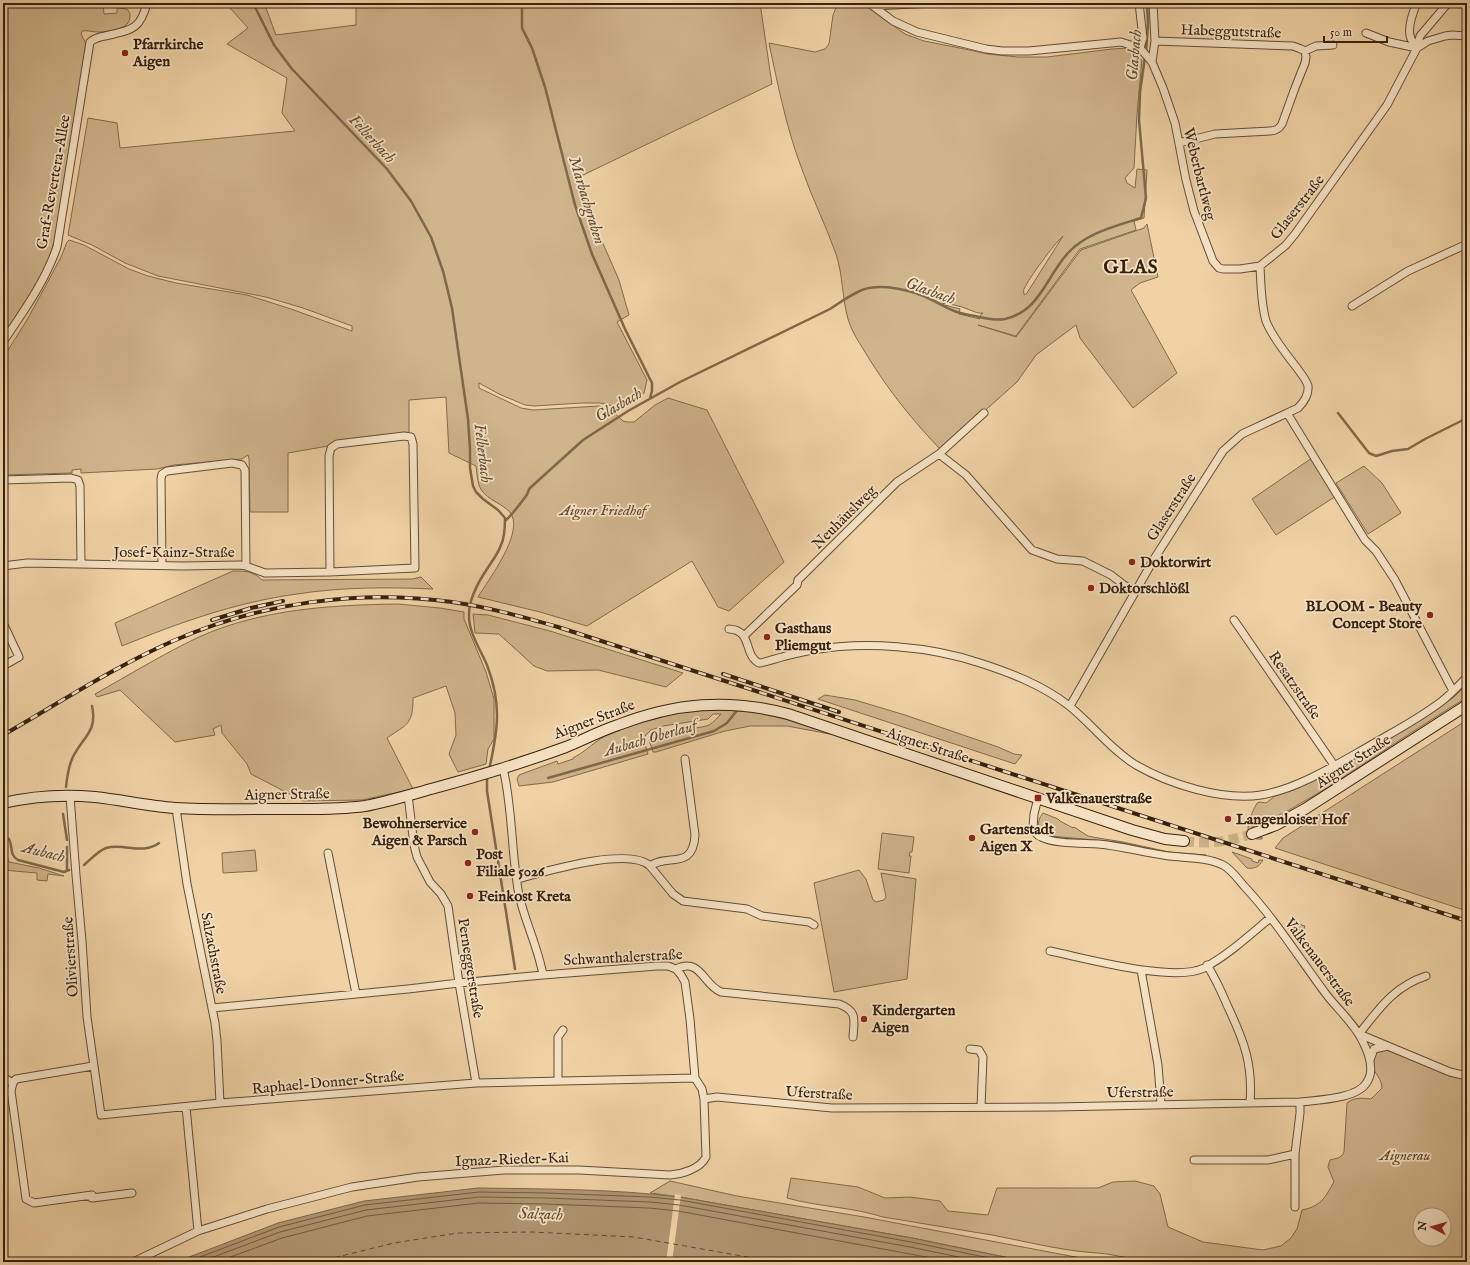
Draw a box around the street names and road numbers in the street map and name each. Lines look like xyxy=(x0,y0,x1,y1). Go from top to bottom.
street label: Habeggutstraße xyxy=(1180,20,1282,43)
street label: Graf-Revertera-Allee xyxy=(32,113,75,251)
street label: Weberbartlweg xyxy=(1179,126,1220,223)
street label: Glaserstraße xyxy=(1266,171,1329,244)
street label: Glaserstraße xyxy=(1142,470,1200,545)
street label: Neuhäuslweg xyxy=(808,481,881,554)
street label: Josef-Kainz-Straße xyxy=(111,543,235,562)
street label: Resatzstraße xyxy=(1264,647,1325,723)
street label: Aigner Straße xyxy=(550,695,638,744)
street label: Aigner Straße xyxy=(883,723,971,768)
street label: Aigner Straße xyxy=(1311,730,1394,793)
street label: Aigner Straße xyxy=(243,784,330,805)
street label: Salzachstraße xyxy=(196,910,231,996)
street label: Valkenauerstraße xyxy=(1280,913,1359,1010)
street label: Olivierstraße xyxy=(58,916,83,998)
street label: Perneggerstraße xyxy=(453,916,488,1020)
street label: Schwanthalerstraße xyxy=(563,945,683,970)
street label: Raphael-Donner-Straße xyxy=(251,1066,405,1099)
street label: Uferstraße xyxy=(785,1082,853,1105)
street label: Uferstraße xyxy=(1106,1082,1174,1103)
street label: Ignaz-Rieder-Kai xyxy=(455,1148,569,1171)

